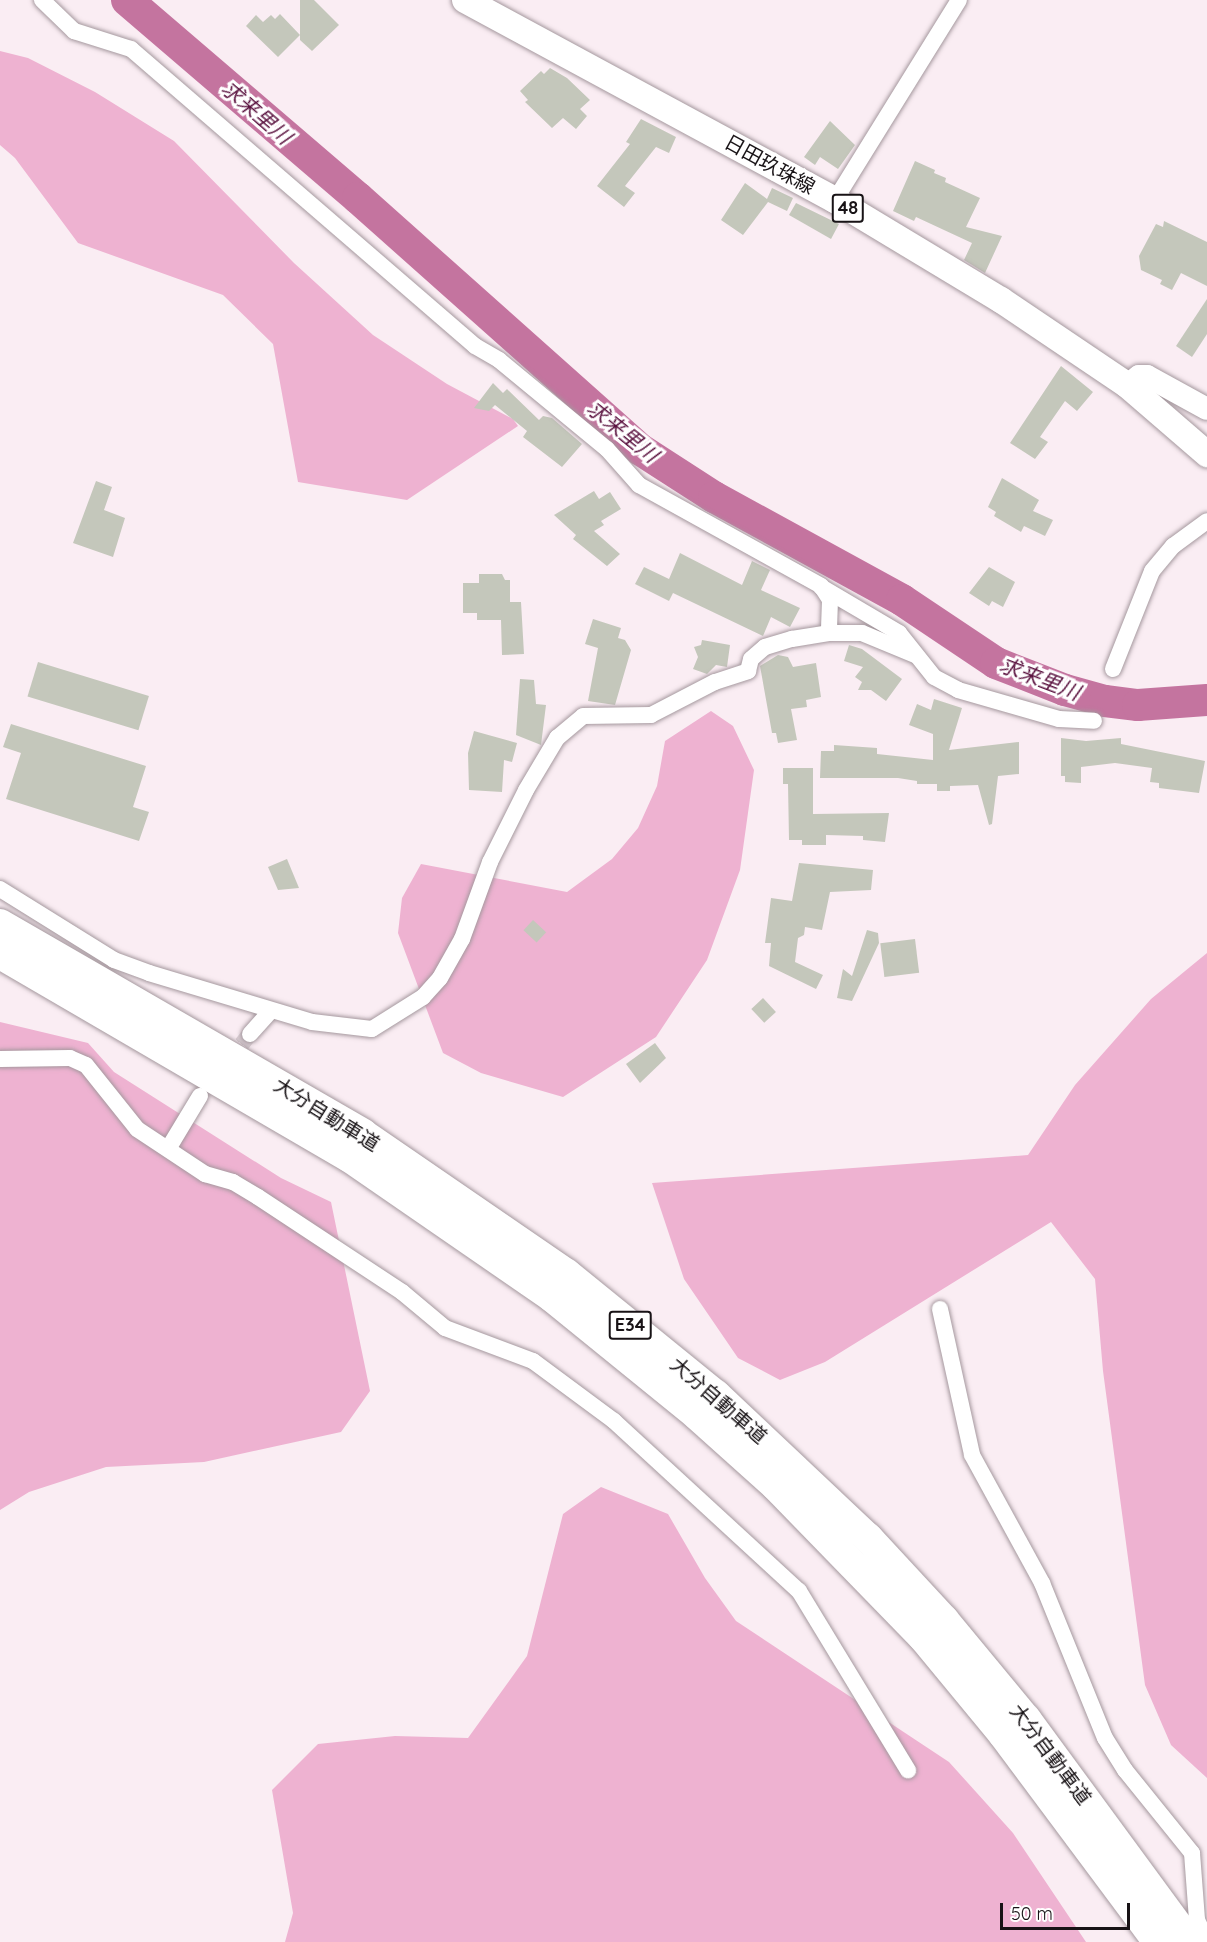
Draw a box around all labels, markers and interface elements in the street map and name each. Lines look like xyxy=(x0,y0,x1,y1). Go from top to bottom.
water label: 求来里川 xyxy=(217,75,297,149)
street label: 日田玖珠線 xyxy=(720,129,820,199)
road number: 48 xyxy=(832,193,864,223)
water label: 求来里川 xyxy=(582,395,664,467)
water label: 求来里川 xyxy=(996,651,1084,705)
street label: 大分自動車道 xyxy=(270,1072,384,1156)
road number: E34 xyxy=(608,1310,652,1340)
street label: 大分自動車道 xyxy=(666,1352,772,1448)
street label: 大分自動車道 xyxy=(1005,1699,1097,1809)
scale bar xyxy=(1003,1891,1134,1929)
text: 50 m xyxy=(1011,1902,1053,1925)

